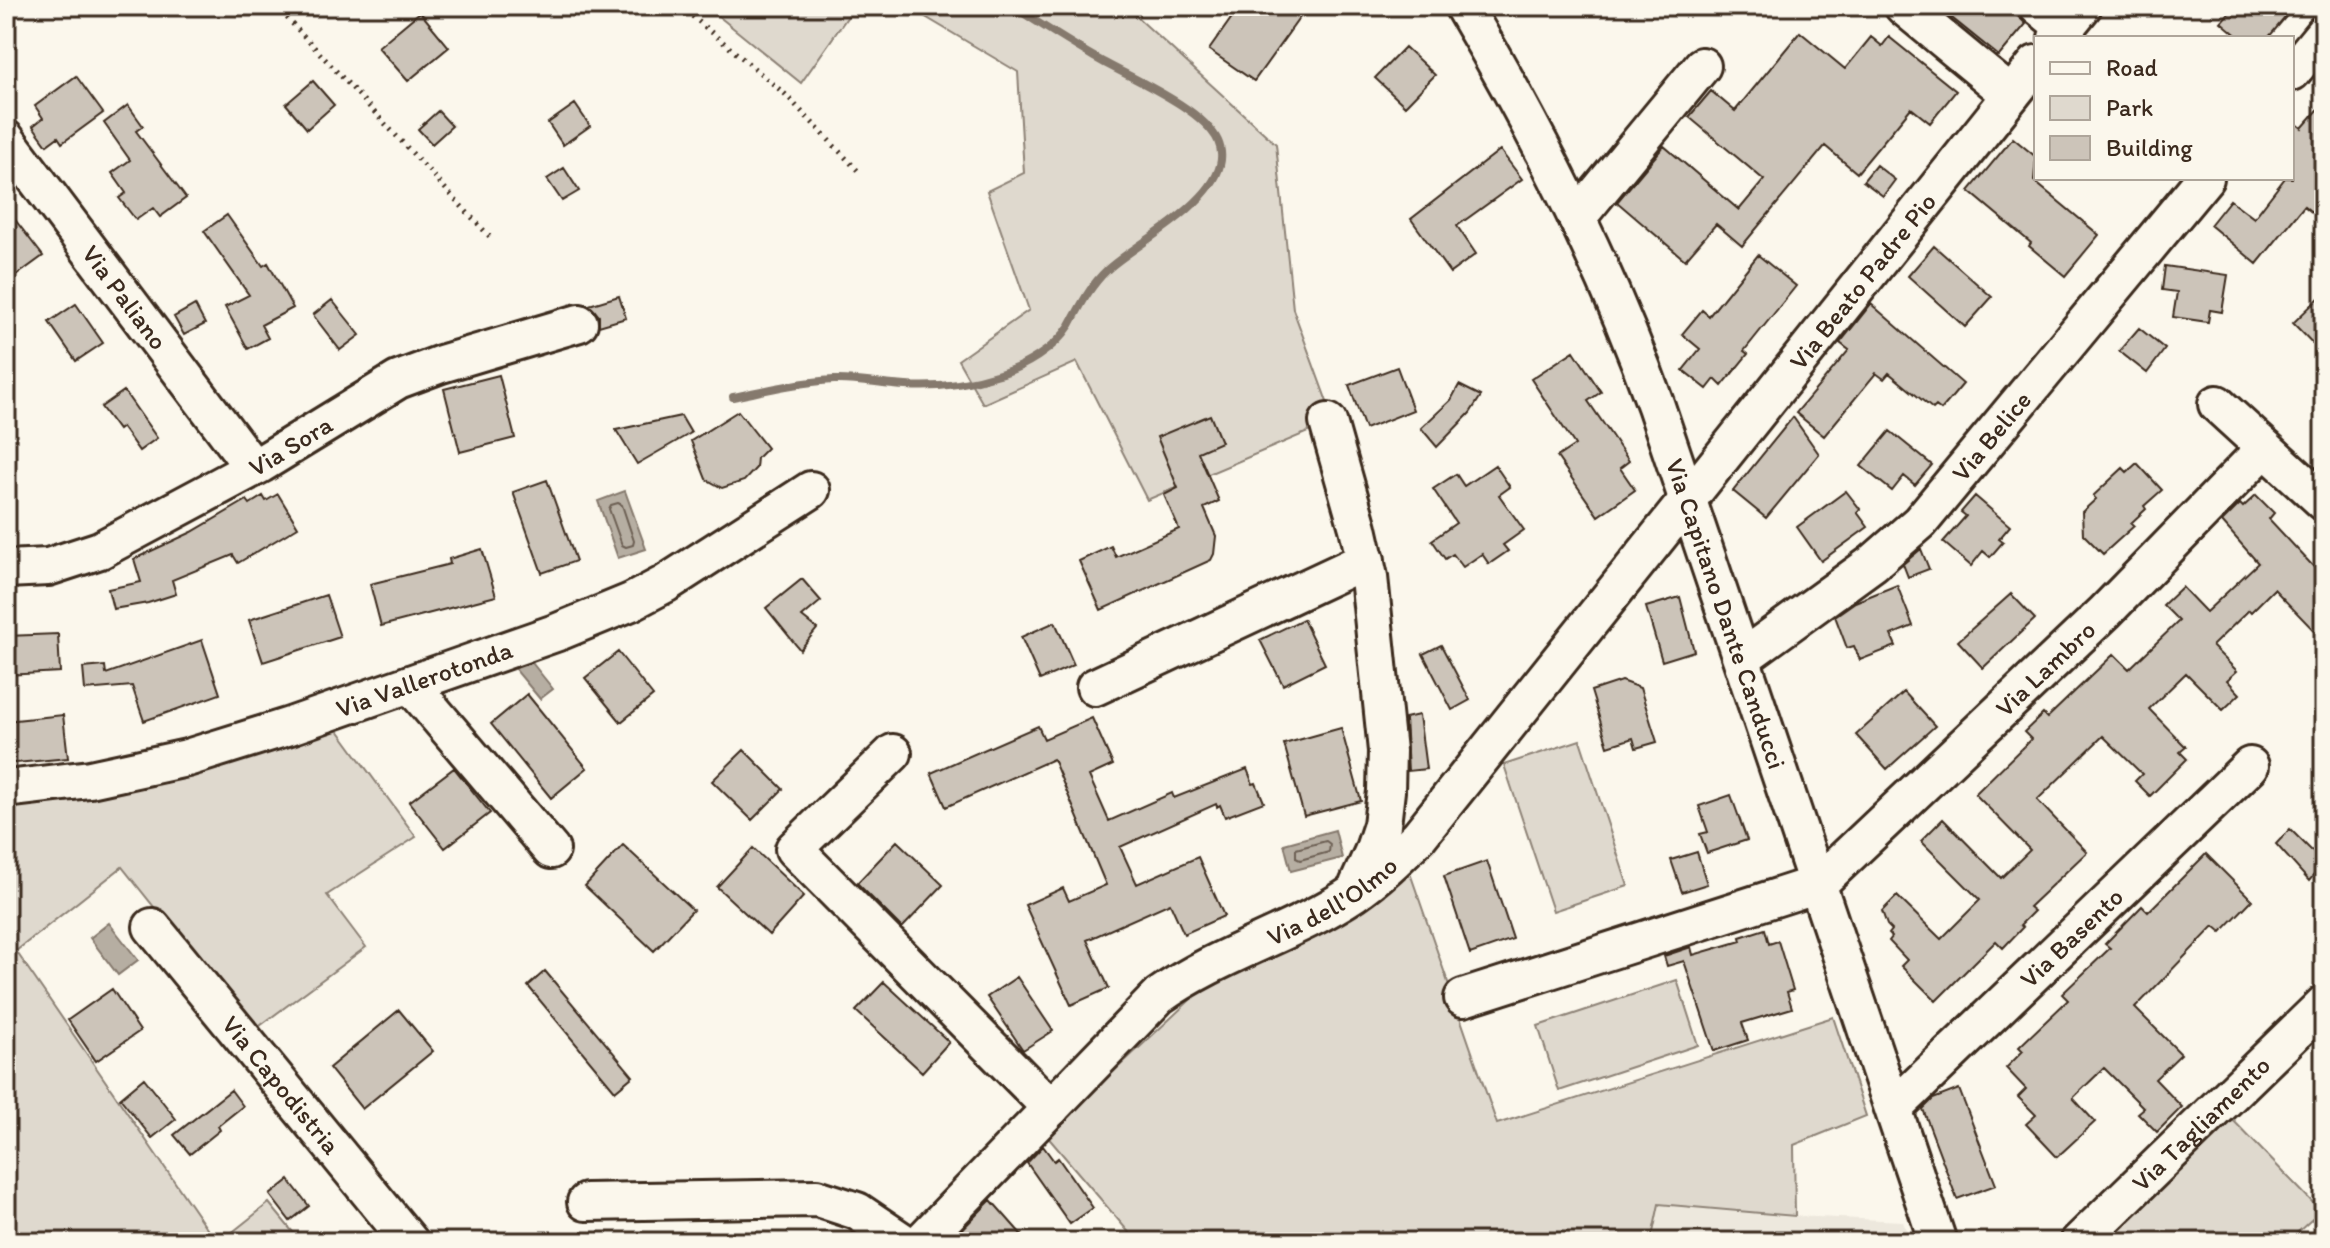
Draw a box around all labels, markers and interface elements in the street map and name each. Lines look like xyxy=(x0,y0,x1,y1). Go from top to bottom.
legend xyxy=(2034,36,2294,180)
text: Road xyxy=(2106,53,2158,82)
text: Park xyxy=(2106,93,2153,122)
text: Building xyxy=(2106,133,2193,162)
street label: Via Beato Padre Pio xyxy=(1782,186,1943,376)
street label: Via Paliano xyxy=(75,239,175,356)
street label: Via Belice xyxy=(1945,384,2038,488)
street label: Via Sora xyxy=(243,408,339,484)
street label: Via Capitano Dante Canducci xyxy=(1659,454,1793,773)
street label: Via Lambro xyxy=(1988,614,2102,724)
street label: Via Vallerotonda xyxy=(332,633,517,725)
street label: Via dell'Olmo xyxy=(1262,849,1404,953)
street label: Via Basento xyxy=(2013,881,2130,995)
street label: Via Capodistria xyxy=(215,1009,348,1161)
street label: Via Tagliamento xyxy=(2125,1049,2277,1198)

